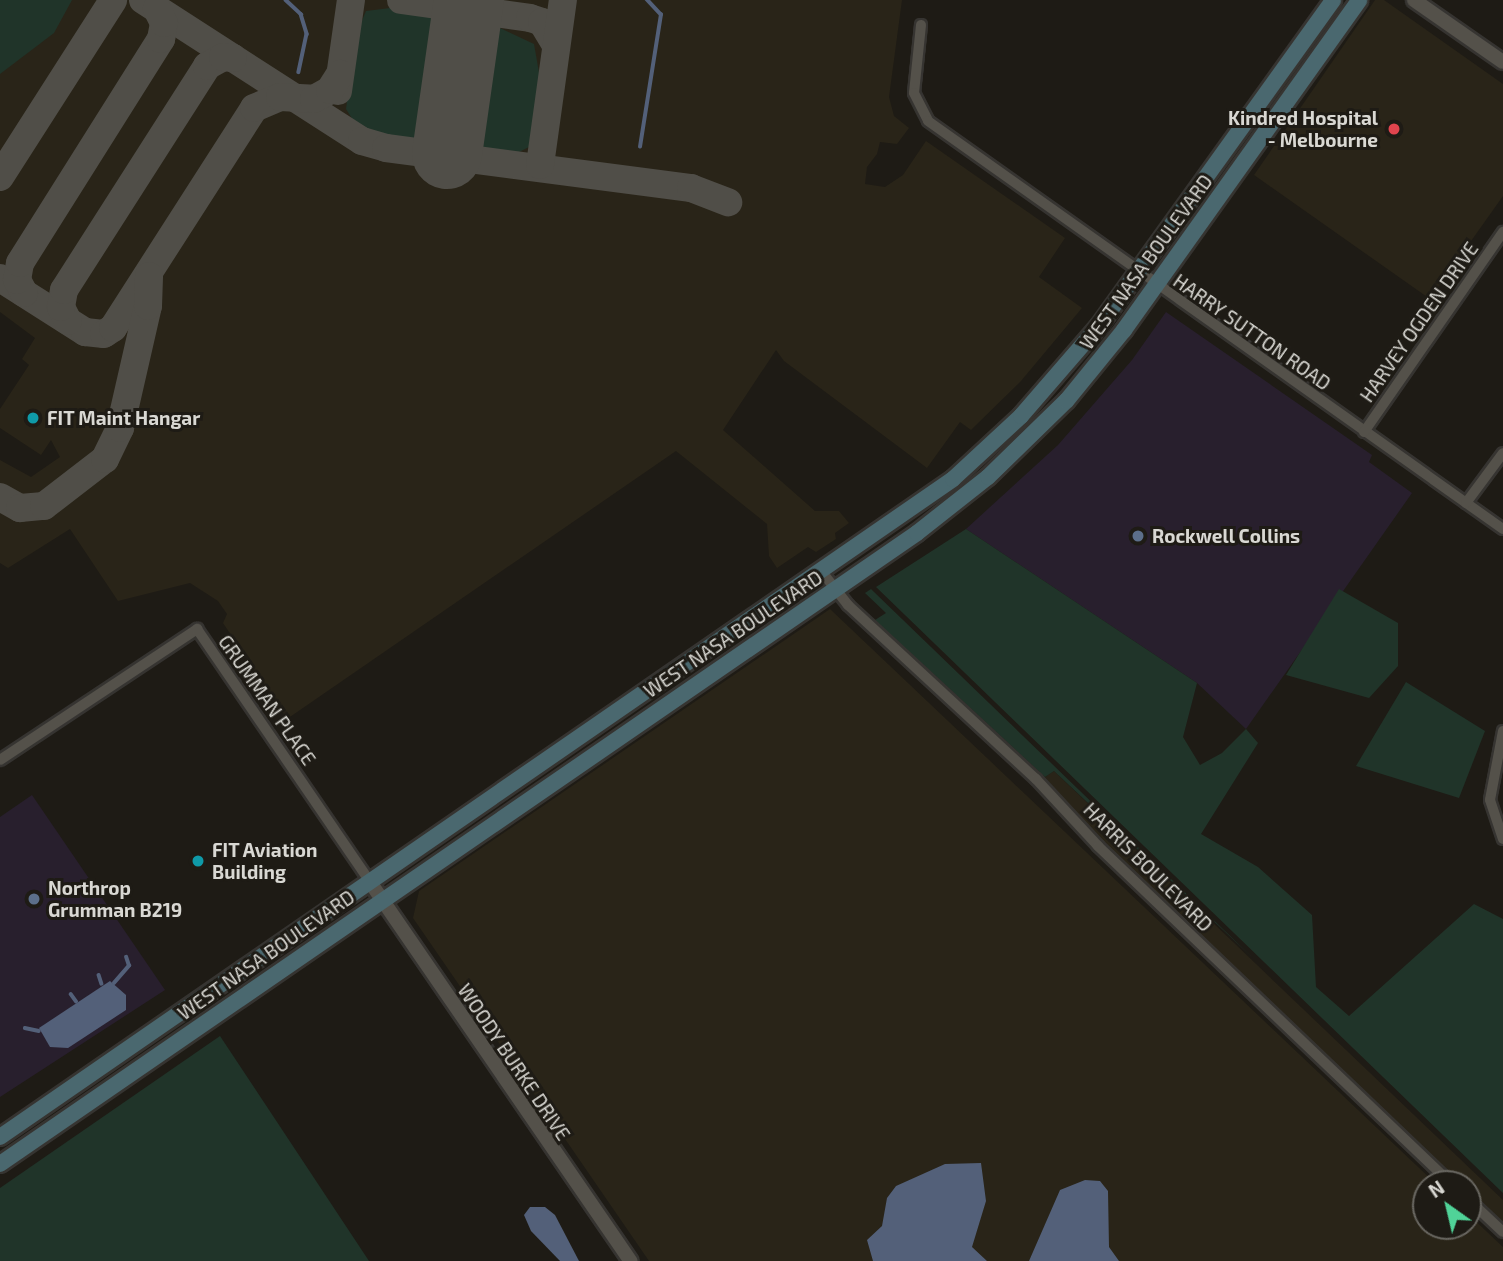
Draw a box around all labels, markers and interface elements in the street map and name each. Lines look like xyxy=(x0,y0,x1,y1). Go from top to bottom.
place label: Kindred Hospital - Melbourne xyxy=(1228,107,1378,151)
marker: Kindred Hospital - Melbourne xyxy=(1384,119,1404,139)
street label: WEST NASA BOULEVARD xyxy=(1075,170,1217,354)
street label: HARVEY OGDEN DRIVE xyxy=(1355,237,1483,407)
street label: HARRY SUTTON ROAD xyxy=(1169,269,1335,395)
place label: FIT Maint Hangar xyxy=(47,407,201,429)
marker: FIT Maint Hangar xyxy=(25,410,41,426)
place label: Rockwell Collins xyxy=(1152,525,1301,547)
marker: Rockwell Collins xyxy=(1130,528,1146,544)
street label: WEST NASA BOULEVARD xyxy=(639,566,827,702)
street label: GRUMMAN PLACE xyxy=(214,631,320,769)
street label: HARRIS BOULEVARD xyxy=(1079,798,1217,936)
place label: FIT Aviation Building xyxy=(212,839,318,883)
marker: FIT Aviation Building xyxy=(190,853,206,869)
place label: Northrop Grumman B219 xyxy=(48,877,182,921)
street label: WEST NASA BOULEVARD xyxy=(173,885,359,1025)
marker: Northrop Grumman B219 xyxy=(26,891,42,907)
street label: WOODY BURKE DRIVE xyxy=(453,979,575,1145)
north arrow xyxy=(1412,1170,1482,1240)
text: N xyxy=(1424,1175,1448,1202)

